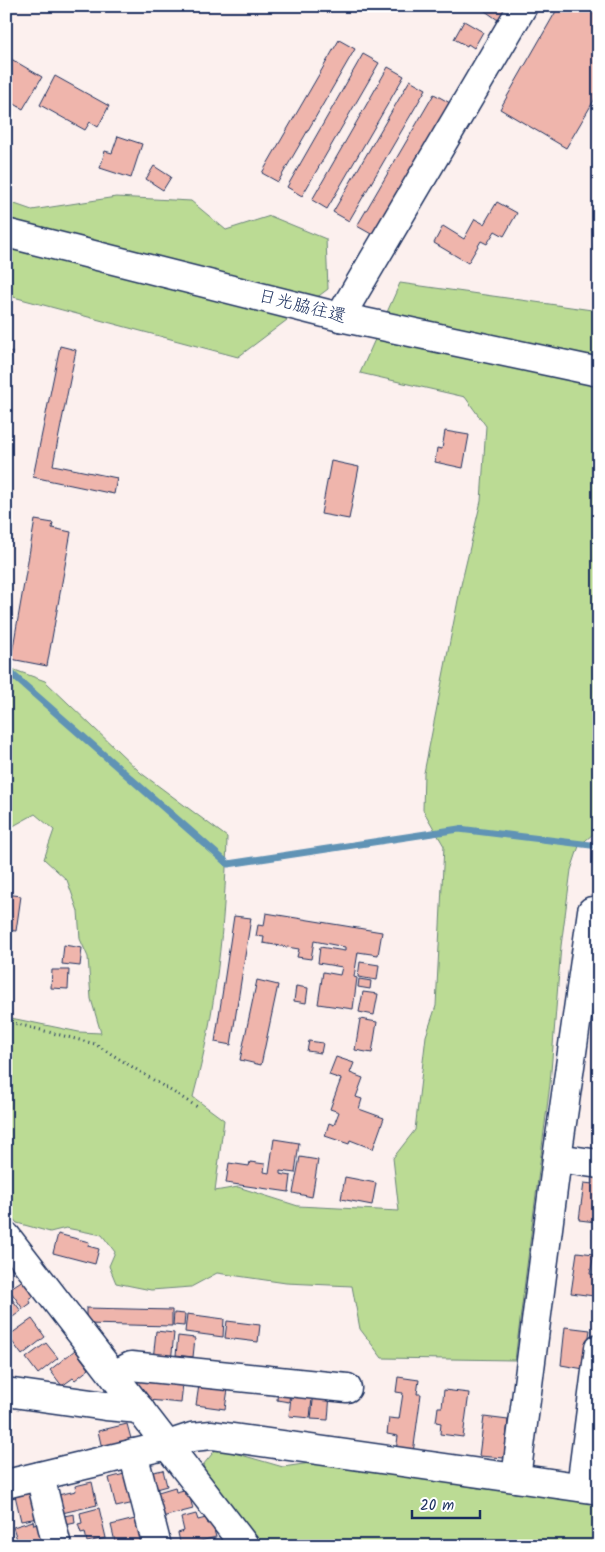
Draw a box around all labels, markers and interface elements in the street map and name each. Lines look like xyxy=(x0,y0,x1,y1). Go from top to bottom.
street label: 日光脇往還 xyxy=(255,282,349,332)
scale bar xyxy=(412,1487,480,1519)
text: 20 m xyxy=(420,1494,454,1518)

